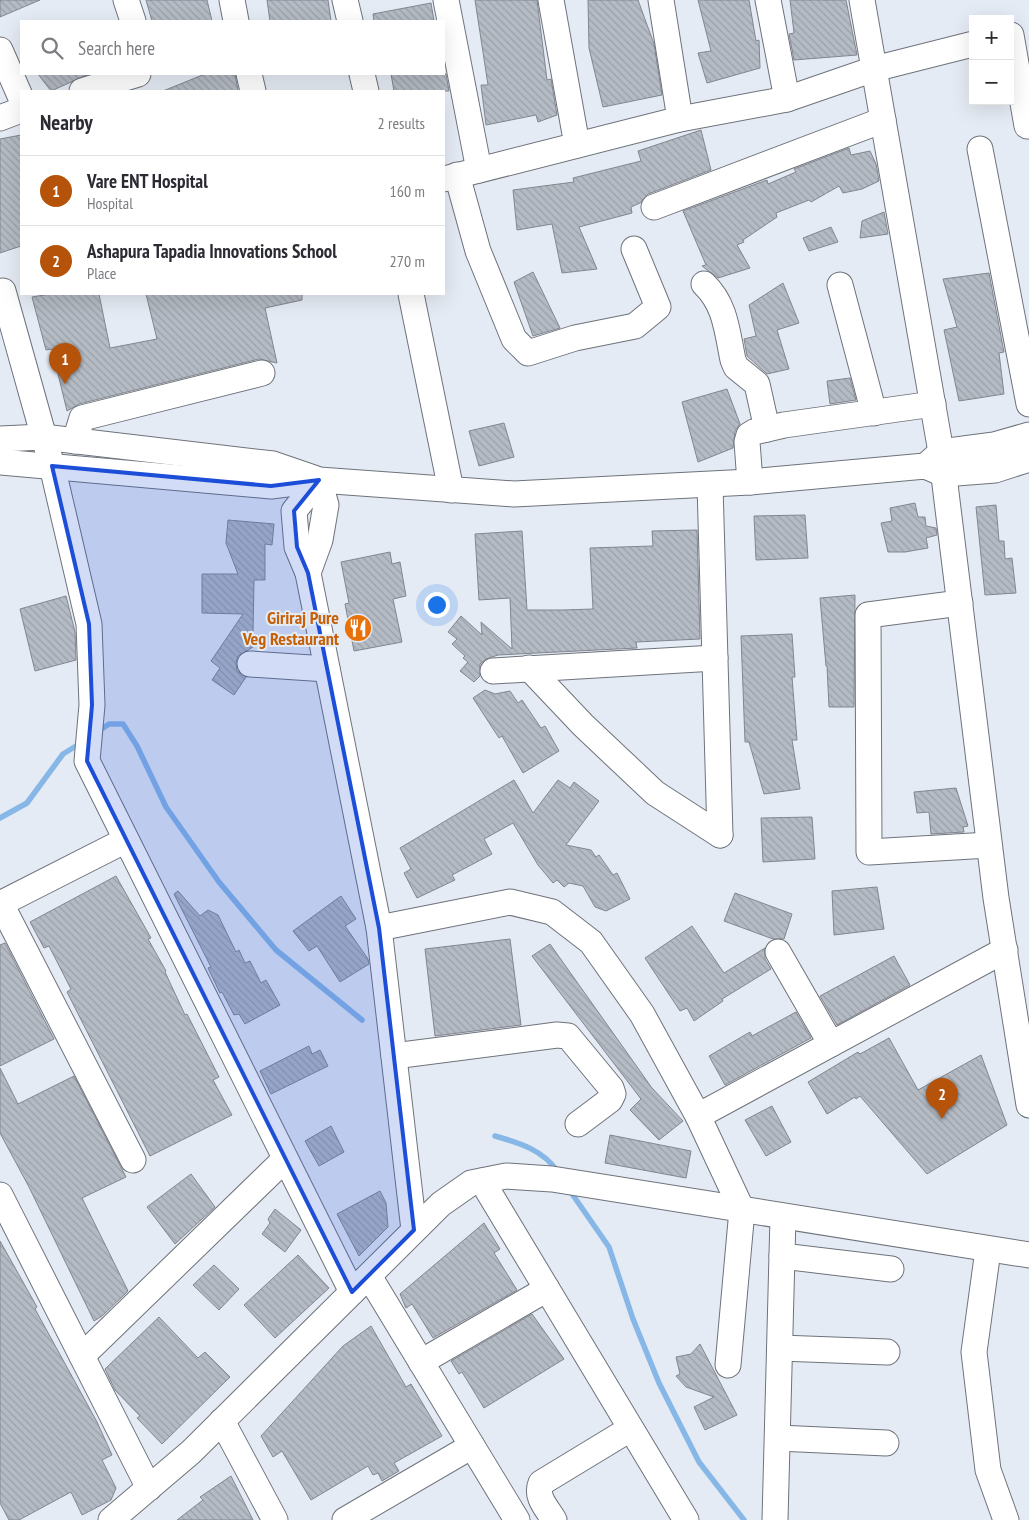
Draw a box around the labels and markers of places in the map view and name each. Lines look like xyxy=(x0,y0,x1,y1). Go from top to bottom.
pin: 1 xyxy=(49,343,81,384)
place label: Giriraj Pure Veg Restaurant xyxy=(242,606,340,650)
restaurant icon: Giriraj Pure Veg Restaurant xyxy=(343,613,373,643)
pin: 2 xyxy=(926,1078,958,1119)

